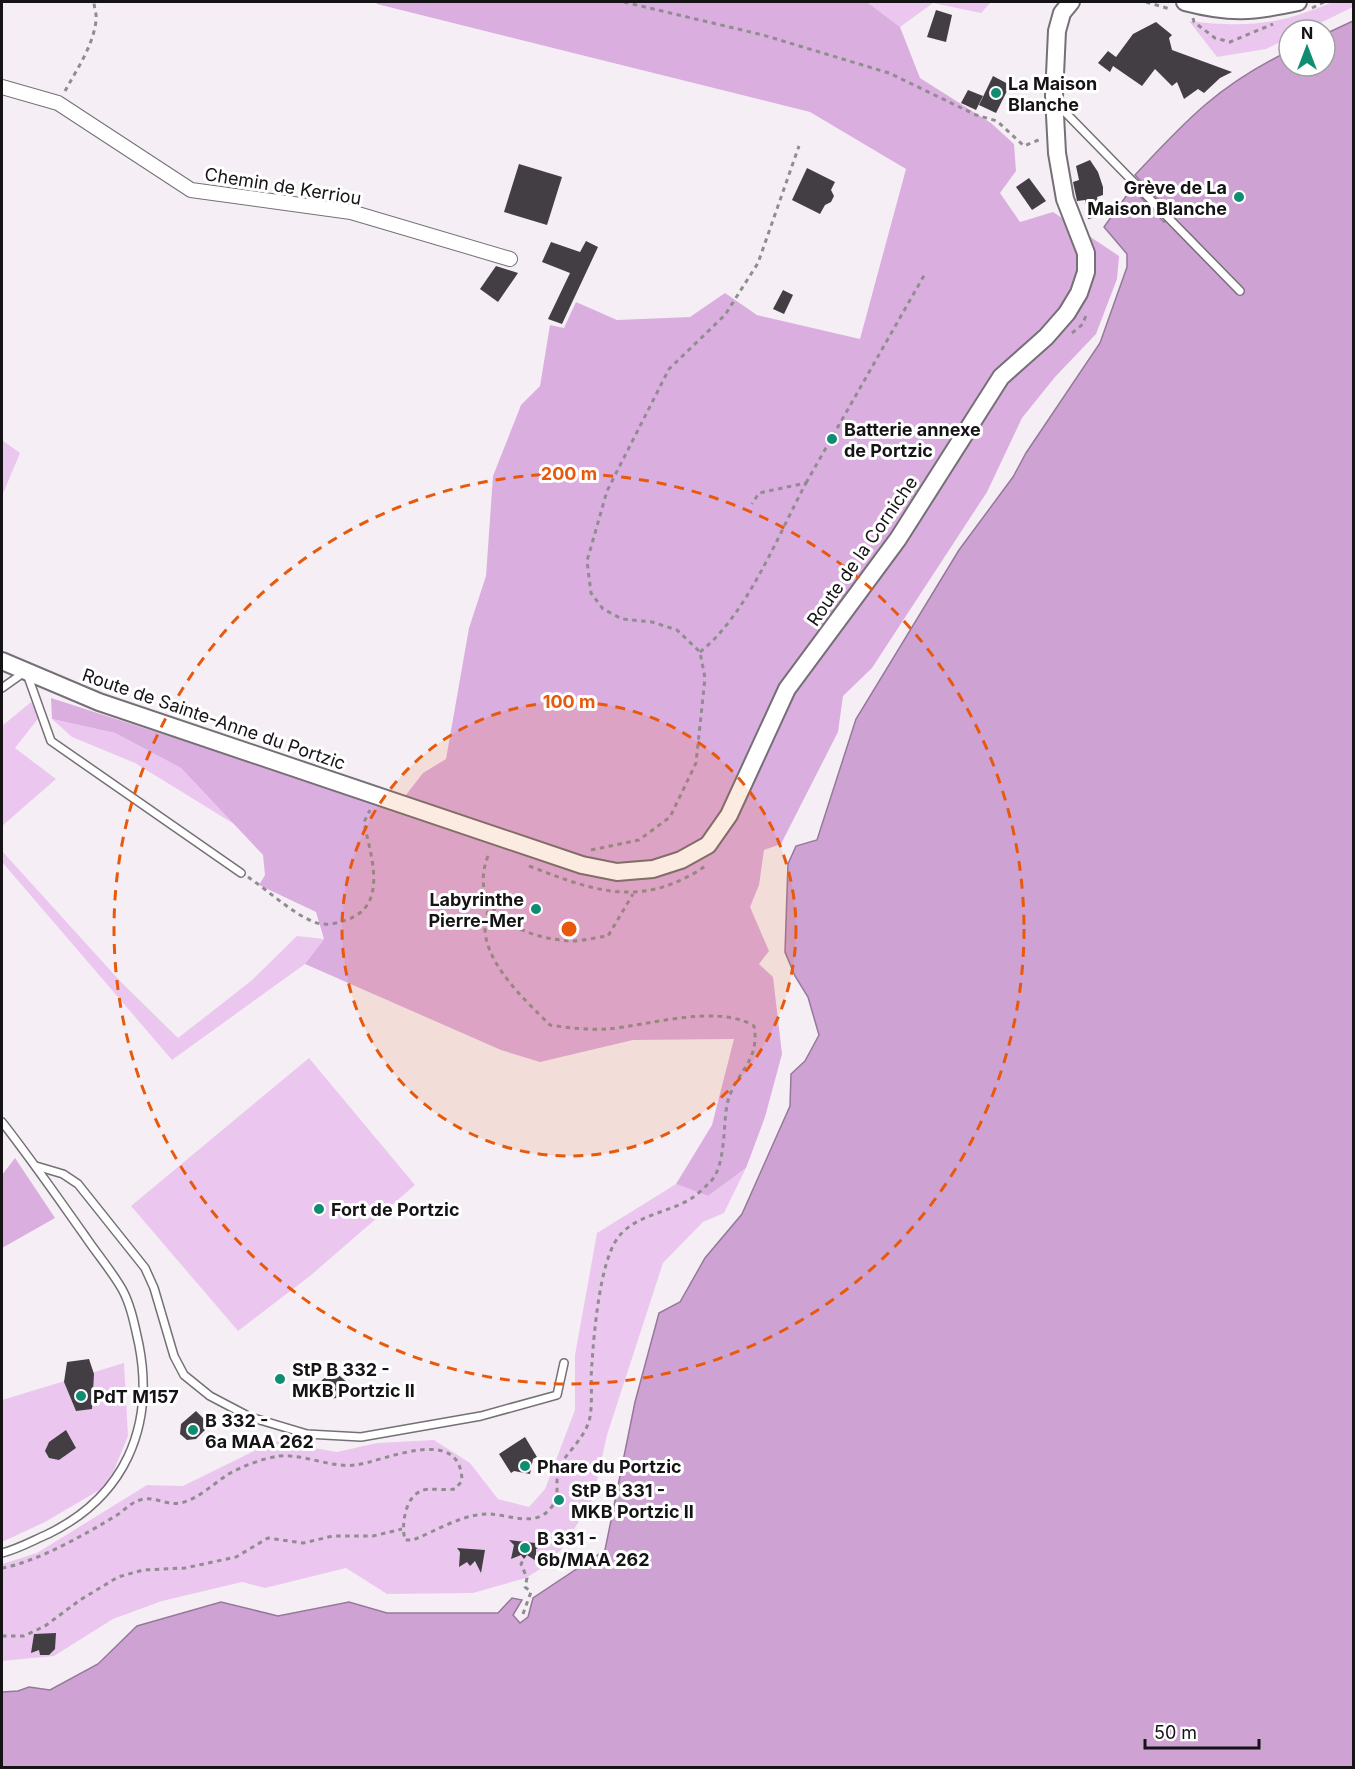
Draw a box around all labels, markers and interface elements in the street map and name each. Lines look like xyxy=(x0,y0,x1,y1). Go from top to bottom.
north arrow xyxy=(1277,18,1337,78)
text: N xyxy=(1301,23,1313,43)
place label: La Maison Blanche xyxy=(1008,73,1097,115)
marker: La Maison Blanche xyxy=(989,86,1003,100)
street label: Chemin de Kerriou xyxy=(203,163,363,209)
place label: Grève de La Maison Blanche xyxy=(1087,177,1227,219)
marker: Grève de La Maison Blanche xyxy=(1232,190,1246,204)
place label: Batterie annexe de Portzic xyxy=(844,419,981,461)
marker: Batterie annexe de Portzic xyxy=(825,432,839,446)
text: 200 m xyxy=(541,463,597,484)
street label: Route de la Corniche xyxy=(802,472,922,630)
street label: Route de Sainte-Anne du Portzic xyxy=(80,664,348,774)
text: 100 m xyxy=(543,691,595,712)
place label: Labyrinthe Pierre-Mer xyxy=(428,889,524,931)
marker: Labyrinthe Pierre-Mer xyxy=(529,902,543,916)
centre of rings xyxy=(559,919,579,939)
place label: Fort de Portzic xyxy=(331,1199,460,1220)
marker: Fort de Portzic xyxy=(312,1202,326,1216)
place label: StP B 332 - MKB Portzic II xyxy=(292,1359,415,1401)
marker: StP B 332 - MKB Portzic II xyxy=(273,1372,287,1386)
place label: PdT M157 xyxy=(93,1386,179,1407)
marker: PdT M157 xyxy=(74,1389,88,1403)
place label: B 332 - 6a MAA 262 xyxy=(205,1410,314,1452)
marker: B 332 - 6a MAA 262 xyxy=(186,1423,200,1437)
place label: Phare du Portzic xyxy=(537,1456,682,1477)
marker: Phare du Portzic xyxy=(518,1459,532,1473)
place label: StP B 331 - MKB Portzic II xyxy=(571,1480,694,1522)
marker: StP B 331 - MKB Portzic II xyxy=(552,1493,566,1507)
place label: B 331 - 6b/MAA 262 xyxy=(537,1528,650,1570)
marker: B 331 - 6b/MAA 262 xyxy=(518,1541,532,1555)
scale bar xyxy=(1145,1712,1259,1750)
text: 50 m xyxy=(1154,1722,1197,1743)

